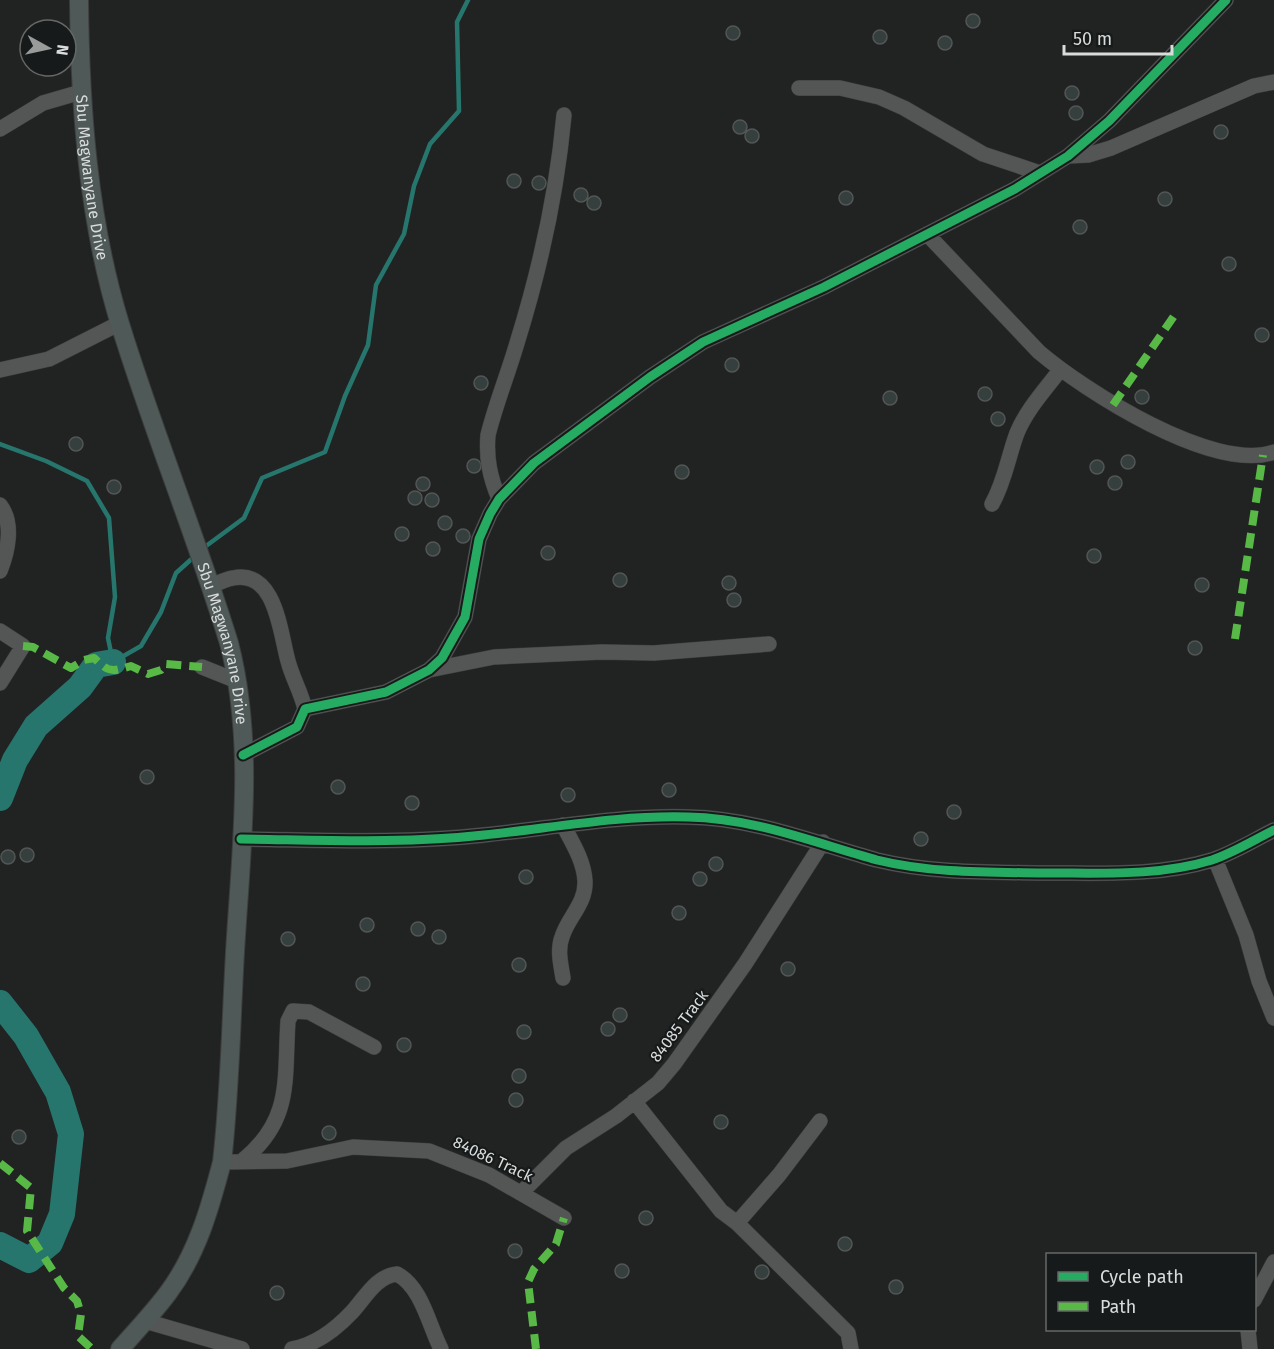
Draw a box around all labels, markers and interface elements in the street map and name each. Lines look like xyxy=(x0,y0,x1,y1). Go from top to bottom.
north arrow xyxy=(18,18,78,78)
scale bar xyxy=(1064,18,1172,56)
text: 50 m xyxy=(1073,28,1112,50)
text: N xyxy=(52,43,73,57)
street label: Sbu Magwanyane Drive xyxy=(73,94,113,262)
street label: Sbu Magwanyane Drive xyxy=(194,560,252,725)
street label: 84085 Track xyxy=(646,986,713,1066)
street label: 84086 Track xyxy=(450,1132,537,1186)
legend xyxy=(1046,1253,1256,1331)
text: Cycle path xyxy=(1100,1266,1184,1288)
text: Path xyxy=(1100,1296,1136,1318)

